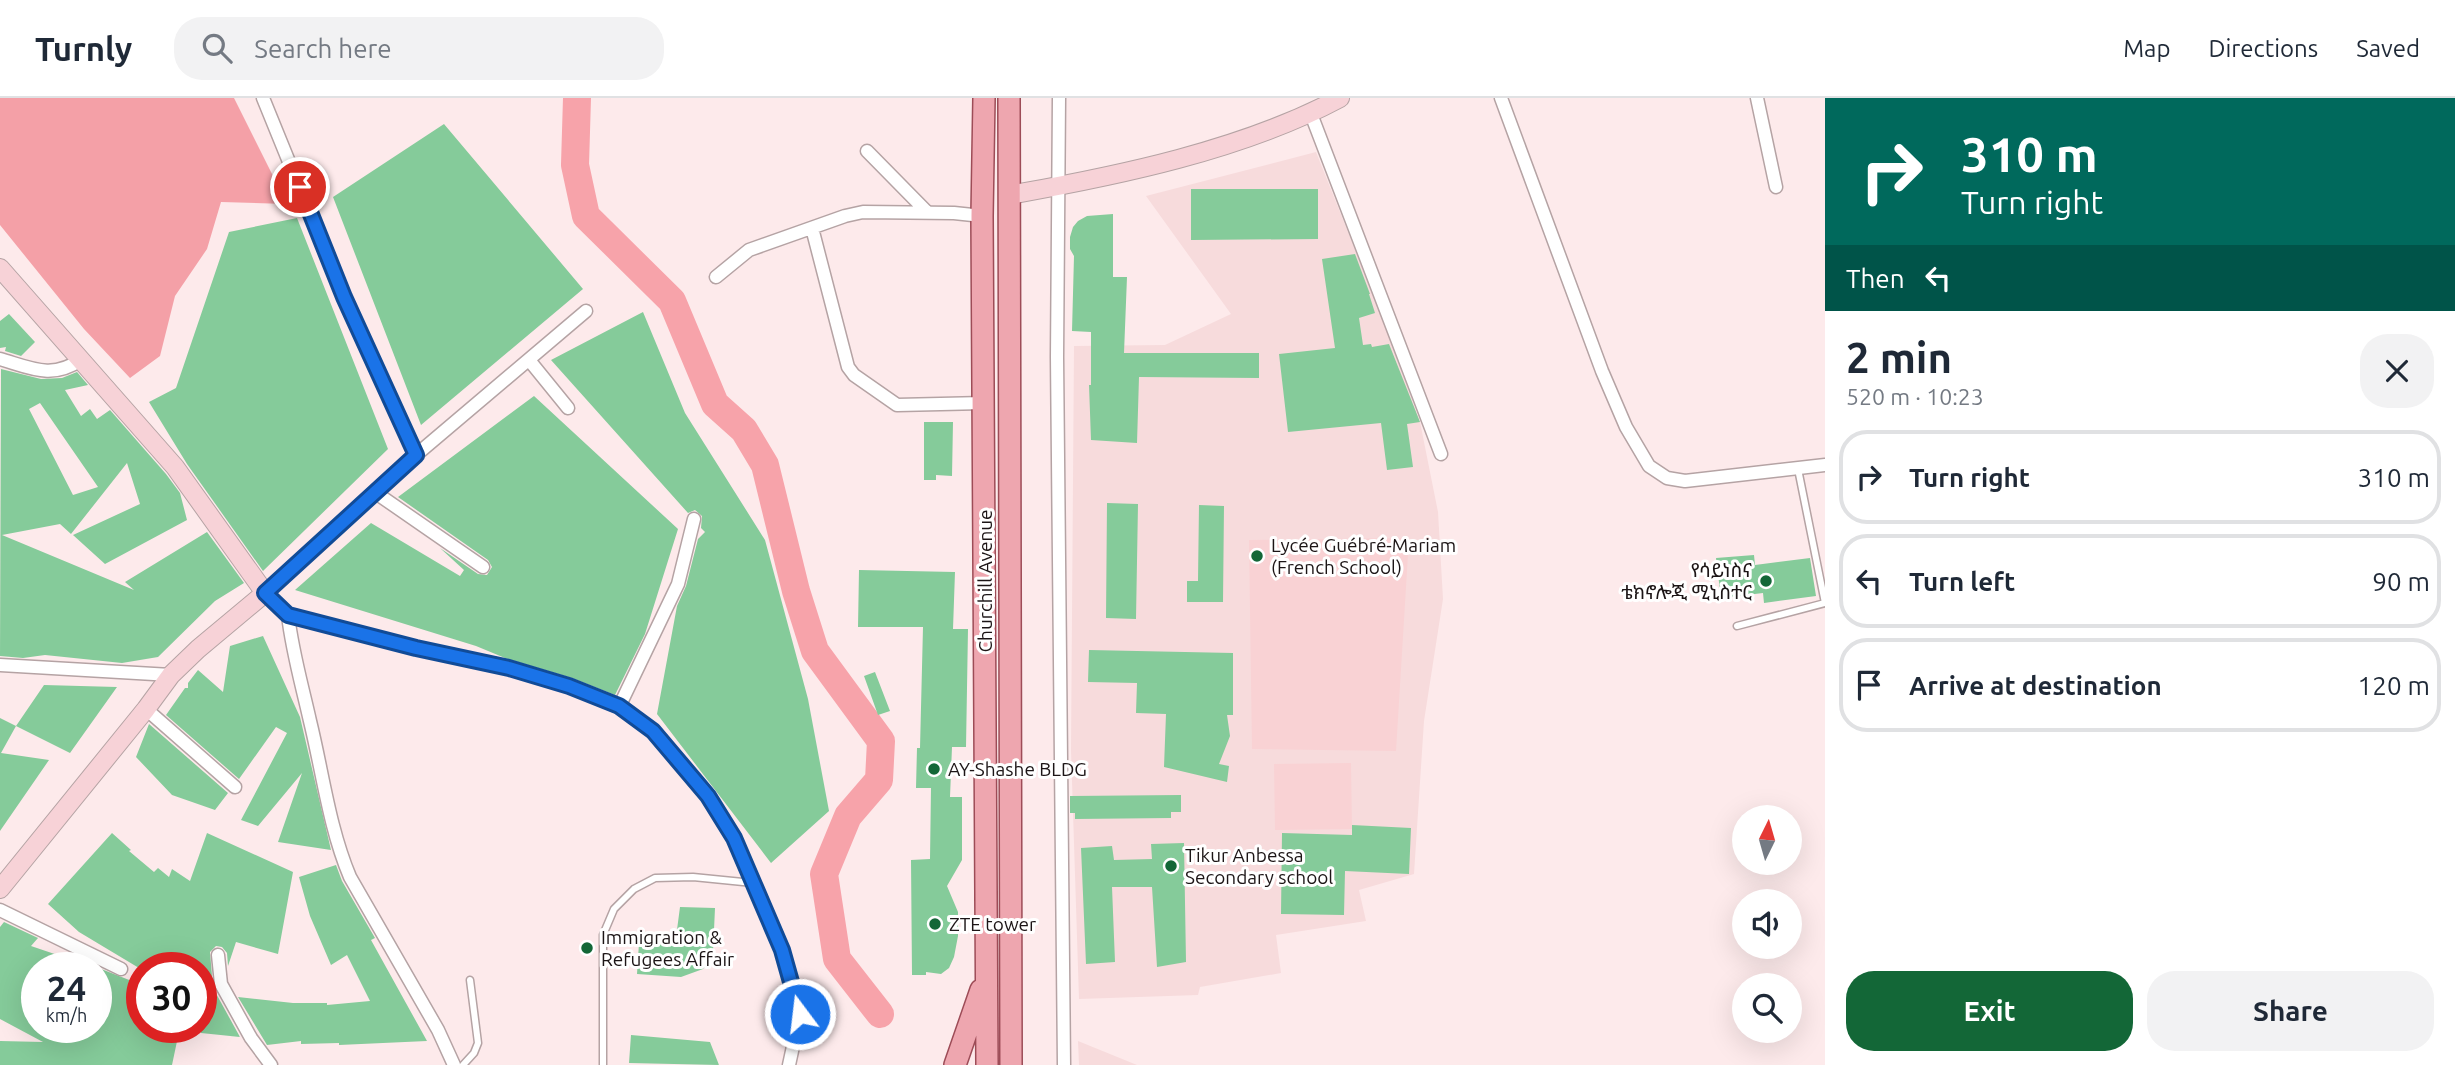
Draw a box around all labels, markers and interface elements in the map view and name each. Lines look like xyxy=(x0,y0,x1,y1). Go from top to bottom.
search box xyxy=(174,17,664,80)
icon: search xyxy=(198,29,236,67)
text: Turnly xyxy=(35,30,132,67)
text: Search here xyxy=(254,34,392,63)
text: Map xyxy=(2123,35,2170,62)
text: Directions xyxy=(2208,35,2318,62)
text: Saved xyxy=(2356,35,2420,62)
icon: right xyxy=(1846,126,1937,217)
text: 310 m xyxy=(1961,126,2098,181)
pin xyxy=(270,157,330,217)
icon: arrive xyxy=(281,168,319,206)
text: Turn right xyxy=(1961,184,2103,220)
icon: left xyxy=(1919,259,1957,297)
text: Then xyxy=(1846,264,1905,293)
text: 2 min xyxy=(1846,334,1952,381)
button: close xyxy=(2360,334,2434,408)
text: 520 m · 10:23 xyxy=(1846,384,1984,409)
icon: right xyxy=(1850,458,1888,496)
text: Turn right xyxy=(1909,463,2030,492)
text: 310 m xyxy=(2358,463,2430,492)
street label: Churchill Avenue xyxy=(974,509,996,653)
place label: Lycée Guébré-Mariam (French School) xyxy=(1271,534,1456,578)
marker: Lycée Guébré-Mariam (French School) xyxy=(1249,548,1265,564)
place label: የሳይነስና ቴክኖሎጂ ሚኒስተር xyxy=(1621,559,1752,603)
icon: left xyxy=(1850,562,1888,600)
text: Turn left xyxy=(1909,567,2015,596)
text: 90 m xyxy=(2372,567,2430,596)
marker: የሳይነስና ቴክኖሎጂ ሚኒስተር xyxy=(1758,573,1774,589)
icon: arrive xyxy=(1850,666,1888,704)
text: Arrive at destination xyxy=(1909,671,2162,700)
text: 120 m xyxy=(2358,671,2430,700)
place label: AY-Shashe BLDG xyxy=(948,758,1087,780)
marker: AY-Shashe BLDG xyxy=(926,761,942,777)
north arrow xyxy=(1732,805,1802,875)
map controls xyxy=(1732,805,1802,1043)
place label: Tikur Anbessa Secondary school xyxy=(1185,844,1333,888)
marker: Tikur Anbessa Secondary school xyxy=(1163,858,1179,874)
button: sound xyxy=(1732,889,1802,959)
place label: ZTE tower xyxy=(949,913,1036,935)
marker: ZTE tower xyxy=(927,916,943,932)
place label: Immigration & Refugees Affair xyxy=(601,926,734,970)
marker: Immigration & Refugees Affair xyxy=(579,940,595,956)
speed limit sign: 30 xyxy=(126,952,217,1043)
text: 24 xyxy=(47,968,86,1008)
button: Exit xyxy=(1846,971,2133,1051)
button: Share xyxy=(2147,971,2434,1051)
button: search xyxy=(1732,973,1802,1043)
position arrow xyxy=(763,977,837,1051)
text: km/h xyxy=(46,1005,87,1025)

